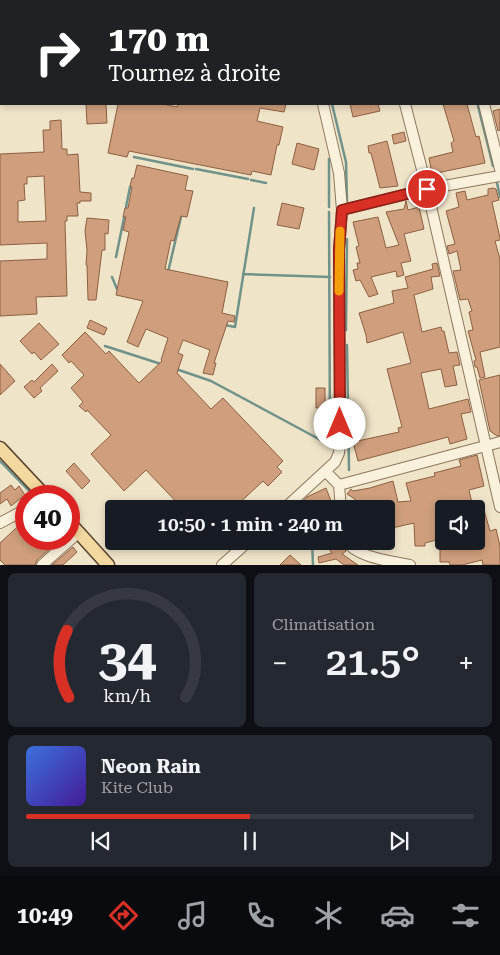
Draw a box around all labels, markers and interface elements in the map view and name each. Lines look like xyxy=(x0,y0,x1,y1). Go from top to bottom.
text: 170 m xyxy=(108,19,209,60)
icon: right xyxy=(25,20,90,85)
text: Tournez à droite xyxy=(108,61,281,86)
pin xyxy=(406,168,448,210)
icon: arrive xyxy=(413,175,441,203)
position arrow xyxy=(313,397,365,449)
speed limit sign: 40 xyxy=(15,485,80,550)
map controls xyxy=(435,500,485,550)
button: sound xyxy=(435,500,485,550)
text: 10:50 · 1 min · 240 m xyxy=(157,513,343,536)
text: Climatisation xyxy=(272,615,375,634)
text: 34 xyxy=(98,628,156,689)
text: 21.5° xyxy=(326,640,420,684)
text: − xyxy=(272,647,288,680)
text: + xyxy=(458,647,474,680)
text: km/h xyxy=(103,685,151,706)
text: Neon Rain xyxy=(101,755,201,778)
text: Kite Club xyxy=(101,778,173,797)
icon: previous xyxy=(87,827,115,855)
icon: pause xyxy=(236,827,264,855)
icon: next xyxy=(385,827,413,855)
icon: directions xyxy=(106,898,141,933)
icon: music xyxy=(175,898,210,933)
icon: phone xyxy=(243,898,278,933)
icon: climate xyxy=(311,898,346,933)
icon: car xyxy=(380,898,415,933)
icon: filters xyxy=(448,898,483,933)
text: 10:49 xyxy=(17,903,73,928)

